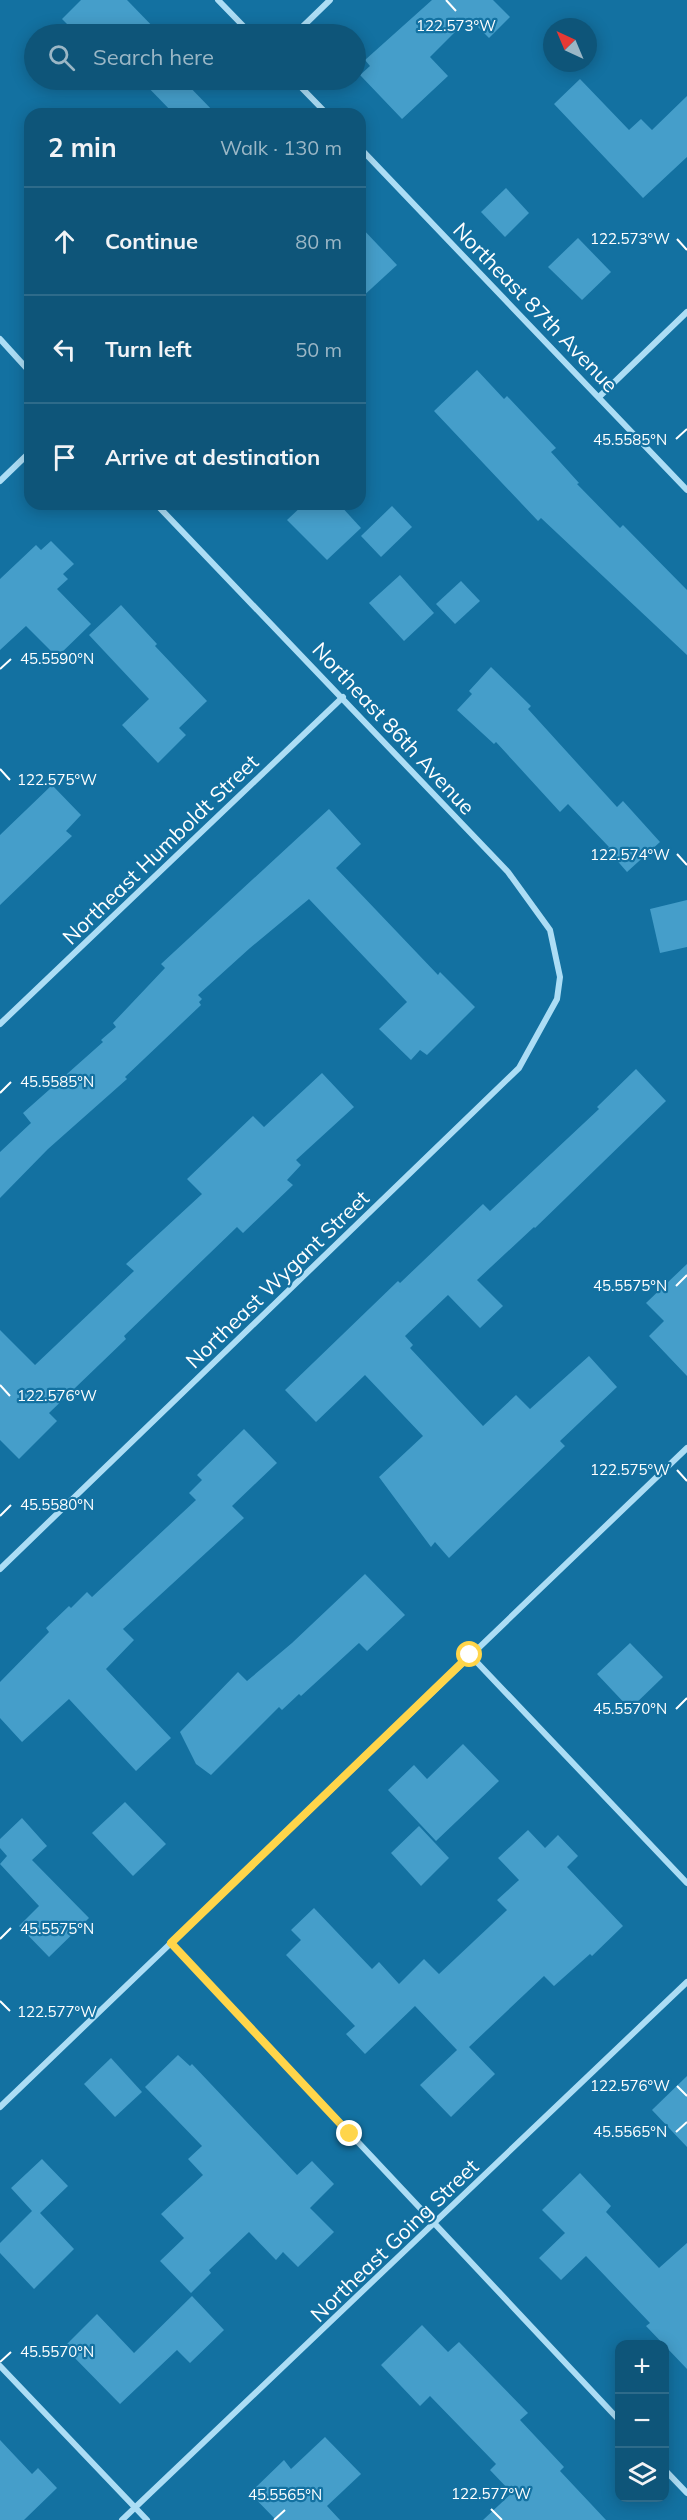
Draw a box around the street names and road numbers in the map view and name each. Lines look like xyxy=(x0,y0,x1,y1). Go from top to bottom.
street label: Northeast 87th Avenue xyxy=(448,217,624,397)
street label: Northeast 86th Avenue xyxy=(307,636,481,820)
street label: Northeast Humboldt Street xyxy=(57,749,263,949)
street label: Northeast Wygant Street xyxy=(180,1185,374,1373)
street label: Northeast Going Street xyxy=(305,2153,483,2327)

